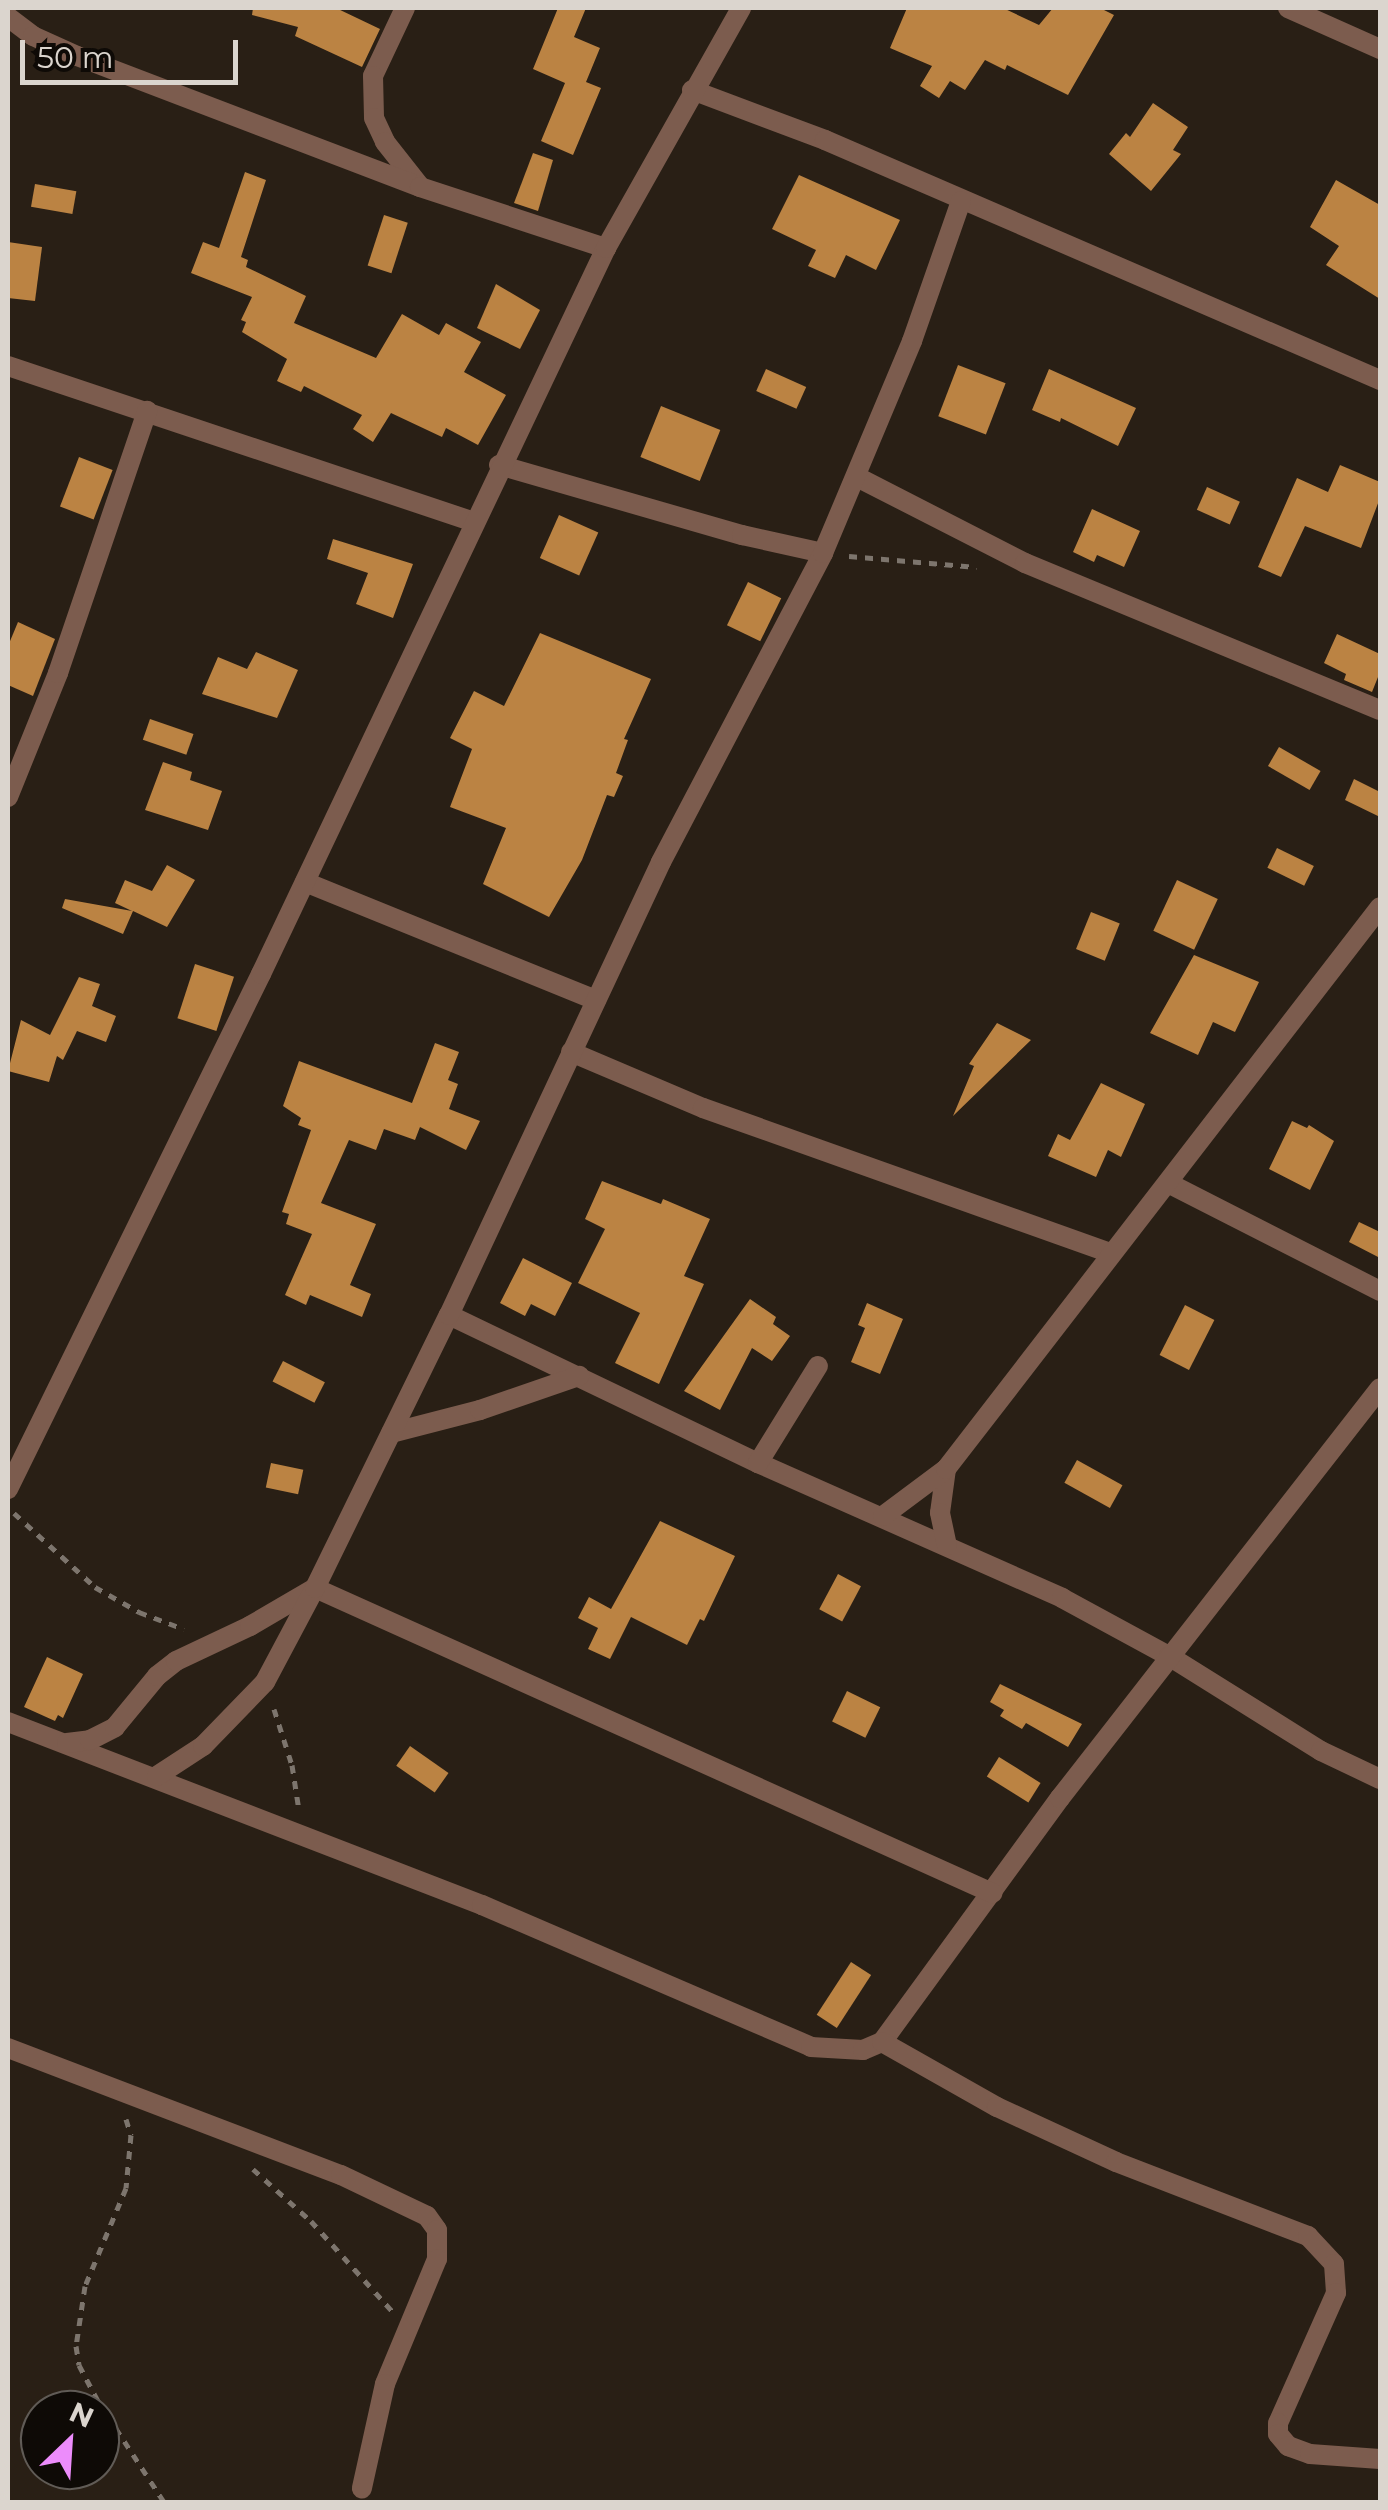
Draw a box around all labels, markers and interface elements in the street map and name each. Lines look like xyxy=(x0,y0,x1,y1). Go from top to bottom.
scale bar xyxy=(25,20,242,82)
text: 50 m xyxy=(37,39,114,76)
north arrow xyxy=(20,2390,120,2490)
text: N xyxy=(64,2394,99,2435)

